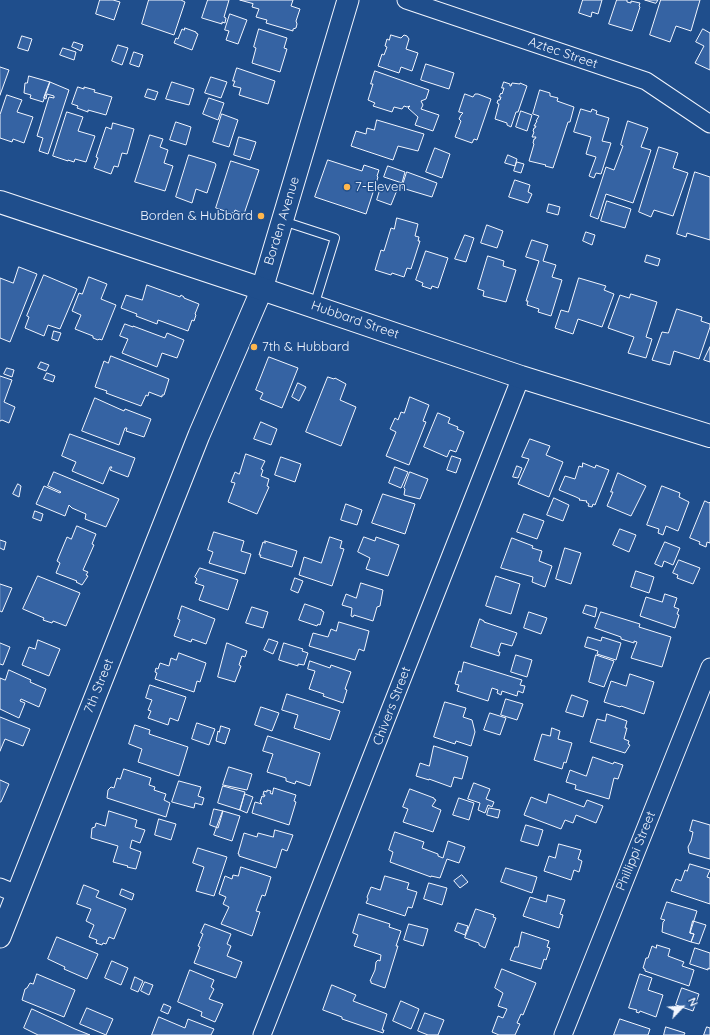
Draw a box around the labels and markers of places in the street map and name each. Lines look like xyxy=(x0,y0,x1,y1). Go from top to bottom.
place label: 7-Eleven xyxy=(355,179,406,195)
marker: 7-Eleven xyxy=(342,182,352,192)
place label: Borden & Hubbard xyxy=(140,208,253,224)
marker: Borden & Hubbard xyxy=(256,211,266,221)
place label: 7th & Hubbard xyxy=(262,339,349,355)
marker: 7th & Hubbard xyxy=(249,342,259,352)

